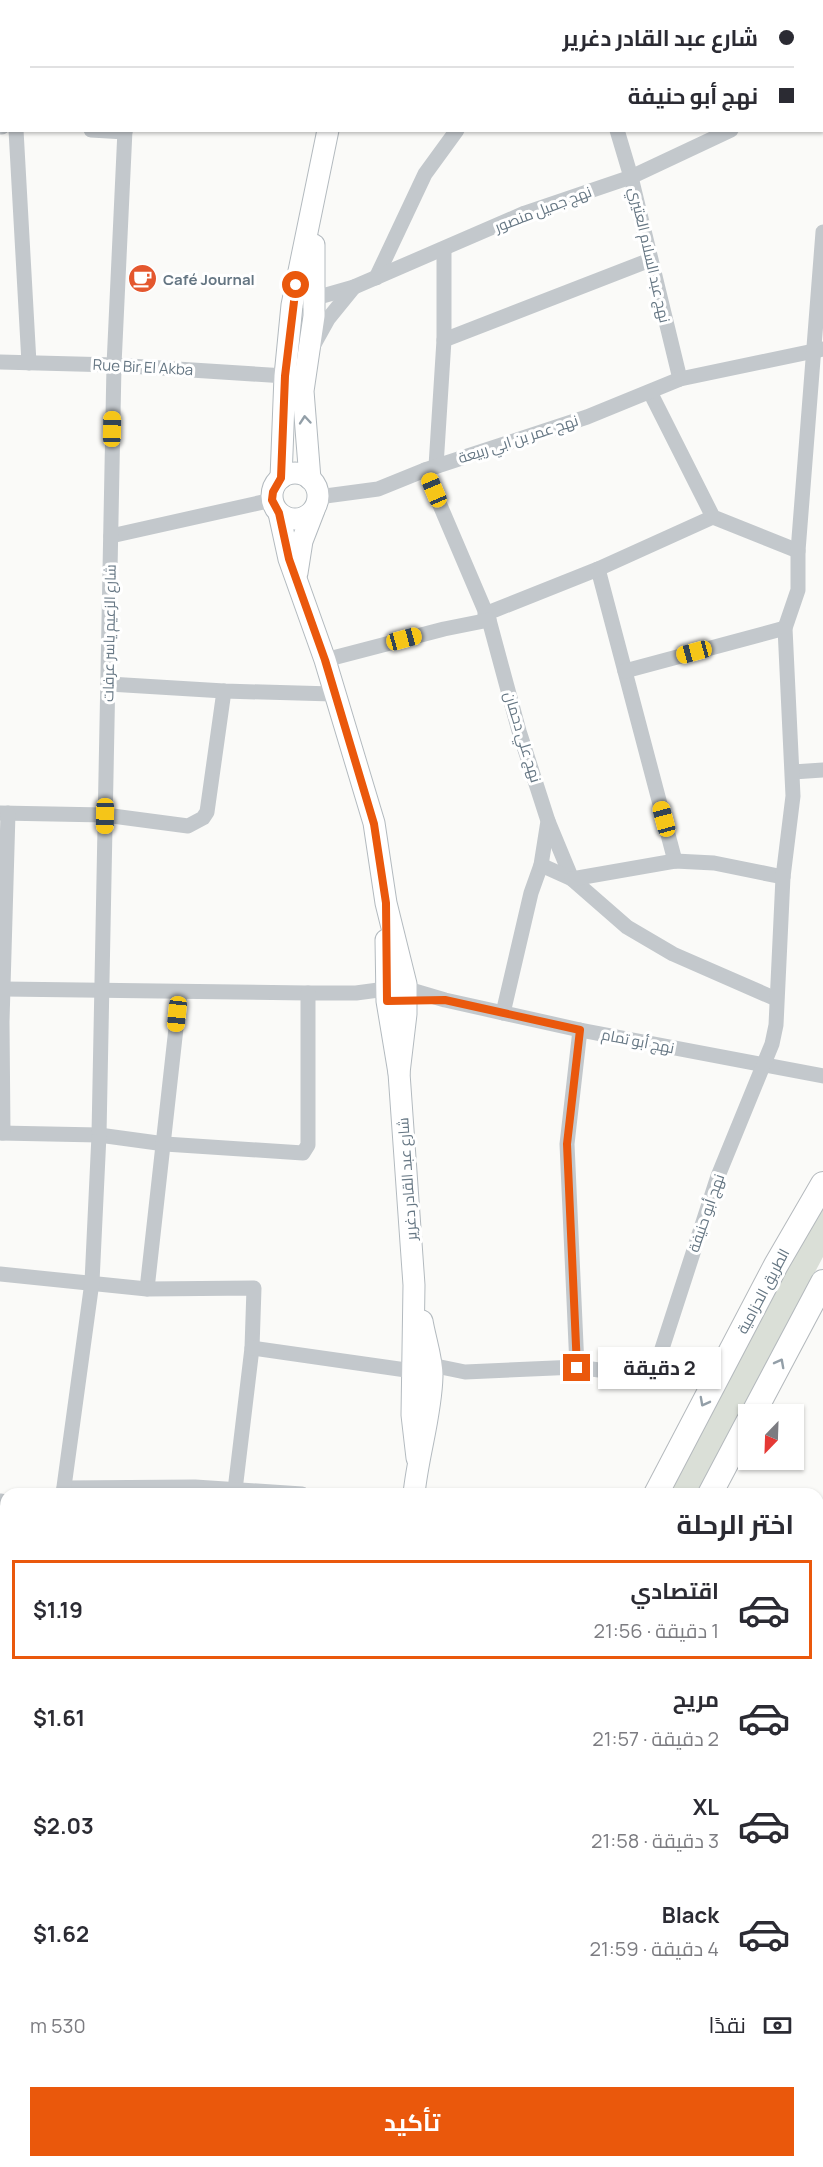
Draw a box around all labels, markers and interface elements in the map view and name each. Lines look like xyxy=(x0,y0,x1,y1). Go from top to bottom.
text: شارع عبد القادر دغرير xyxy=(562,23,758,53)
text: نهج أبو حنيفة xyxy=(628,81,758,111)
street label: نهج جميل منصور xyxy=(491,181,595,238)
street label: نهج عبد السلام العتيري xyxy=(622,185,676,325)
cafe icon: Café Journal xyxy=(126,263,158,295)
place label: Café Journal xyxy=(163,269,255,290)
route start xyxy=(282,271,309,298)
street label: Rue Bir El Akba xyxy=(92,354,194,380)
street label: نهج عمر بن ابي ربيعة xyxy=(455,410,581,470)
car xyxy=(103,411,121,447)
one-way arrow xyxy=(299,416,312,425)
car xyxy=(419,470,449,510)
street label: شارع الزعيم ياسر عرفات xyxy=(97,564,122,702)
car xyxy=(384,626,424,652)
car xyxy=(674,639,714,665)
street label: نهج علي دحمان xyxy=(497,689,547,786)
car xyxy=(96,798,114,834)
car xyxy=(651,799,677,839)
car xyxy=(166,995,188,1033)
street label: نهج أبو تمام xyxy=(599,1024,676,1059)
street label: شارع عبد القادر دغرير xyxy=(392,1117,423,1242)
street label: نهج أبو حنيفة xyxy=(683,1171,730,1255)
street label: الطريق الحزامية xyxy=(732,1245,794,1337)
callout: 2 دقيقة xyxy=(598,1347,721,1389)
route end xyxy=(563,1354,590,1381)
text: 2 دقيقة xyxy=(623,1354,696,1381)
one-way arrow xyxy=(773,1359,784,1369)
one-way arrow xyxy=(700,1395,711,1406)
north arrow xyxy=(738,1404,804,1470)
map controls xyxy=(738,1404,804,1470)
text: اختر الرحلة xyxy=(676,1505,794,1542)
text: اقتصادي xyxy=(630,1576,719,1606)
icon: car xyxy=(737,1583,791,1637)
text: $1.19 xyxy=(33,1595,83,1625)
text: 1 دقيقة · 21:56 xyxy=(593,1617,719,1644)
text: مريح xyxy=(673,1684,719,1714)
icon: car xyxy=(737,1691,791,1745)
text: $1.61 xyxy=(33,1703,85,1733)
text: 2 دقيقة · 21:57 xyxy=(592,1725,719,1752)
text: XL xyxy=(693,1792,719,1822)
icon: car xyxy=(737,1799,791,1853)
text: $2.03 xyxy=(33,1811,94,1841)
text: 3 دقيقة · 21:58 xyxy=(591,1827,719,1854)
text: Black xyxy=(662,1900,719,1930)
icon: car xyxy=(737,1907,791,1961)
text: $1.62 xyxy=(33,1919,89,1949)
text: 4 دقيقة · 21:59 xyxy=(590,1935,719,1962)
icon: cash xyxy=(761,2009,794,2042)
text: نقدًا xyxy=(708,2010,746,2040)
text: 530 m xyxy=(30,2012,86,2039)
button: تأكيد xyxy=(30,2087,794,2156)

